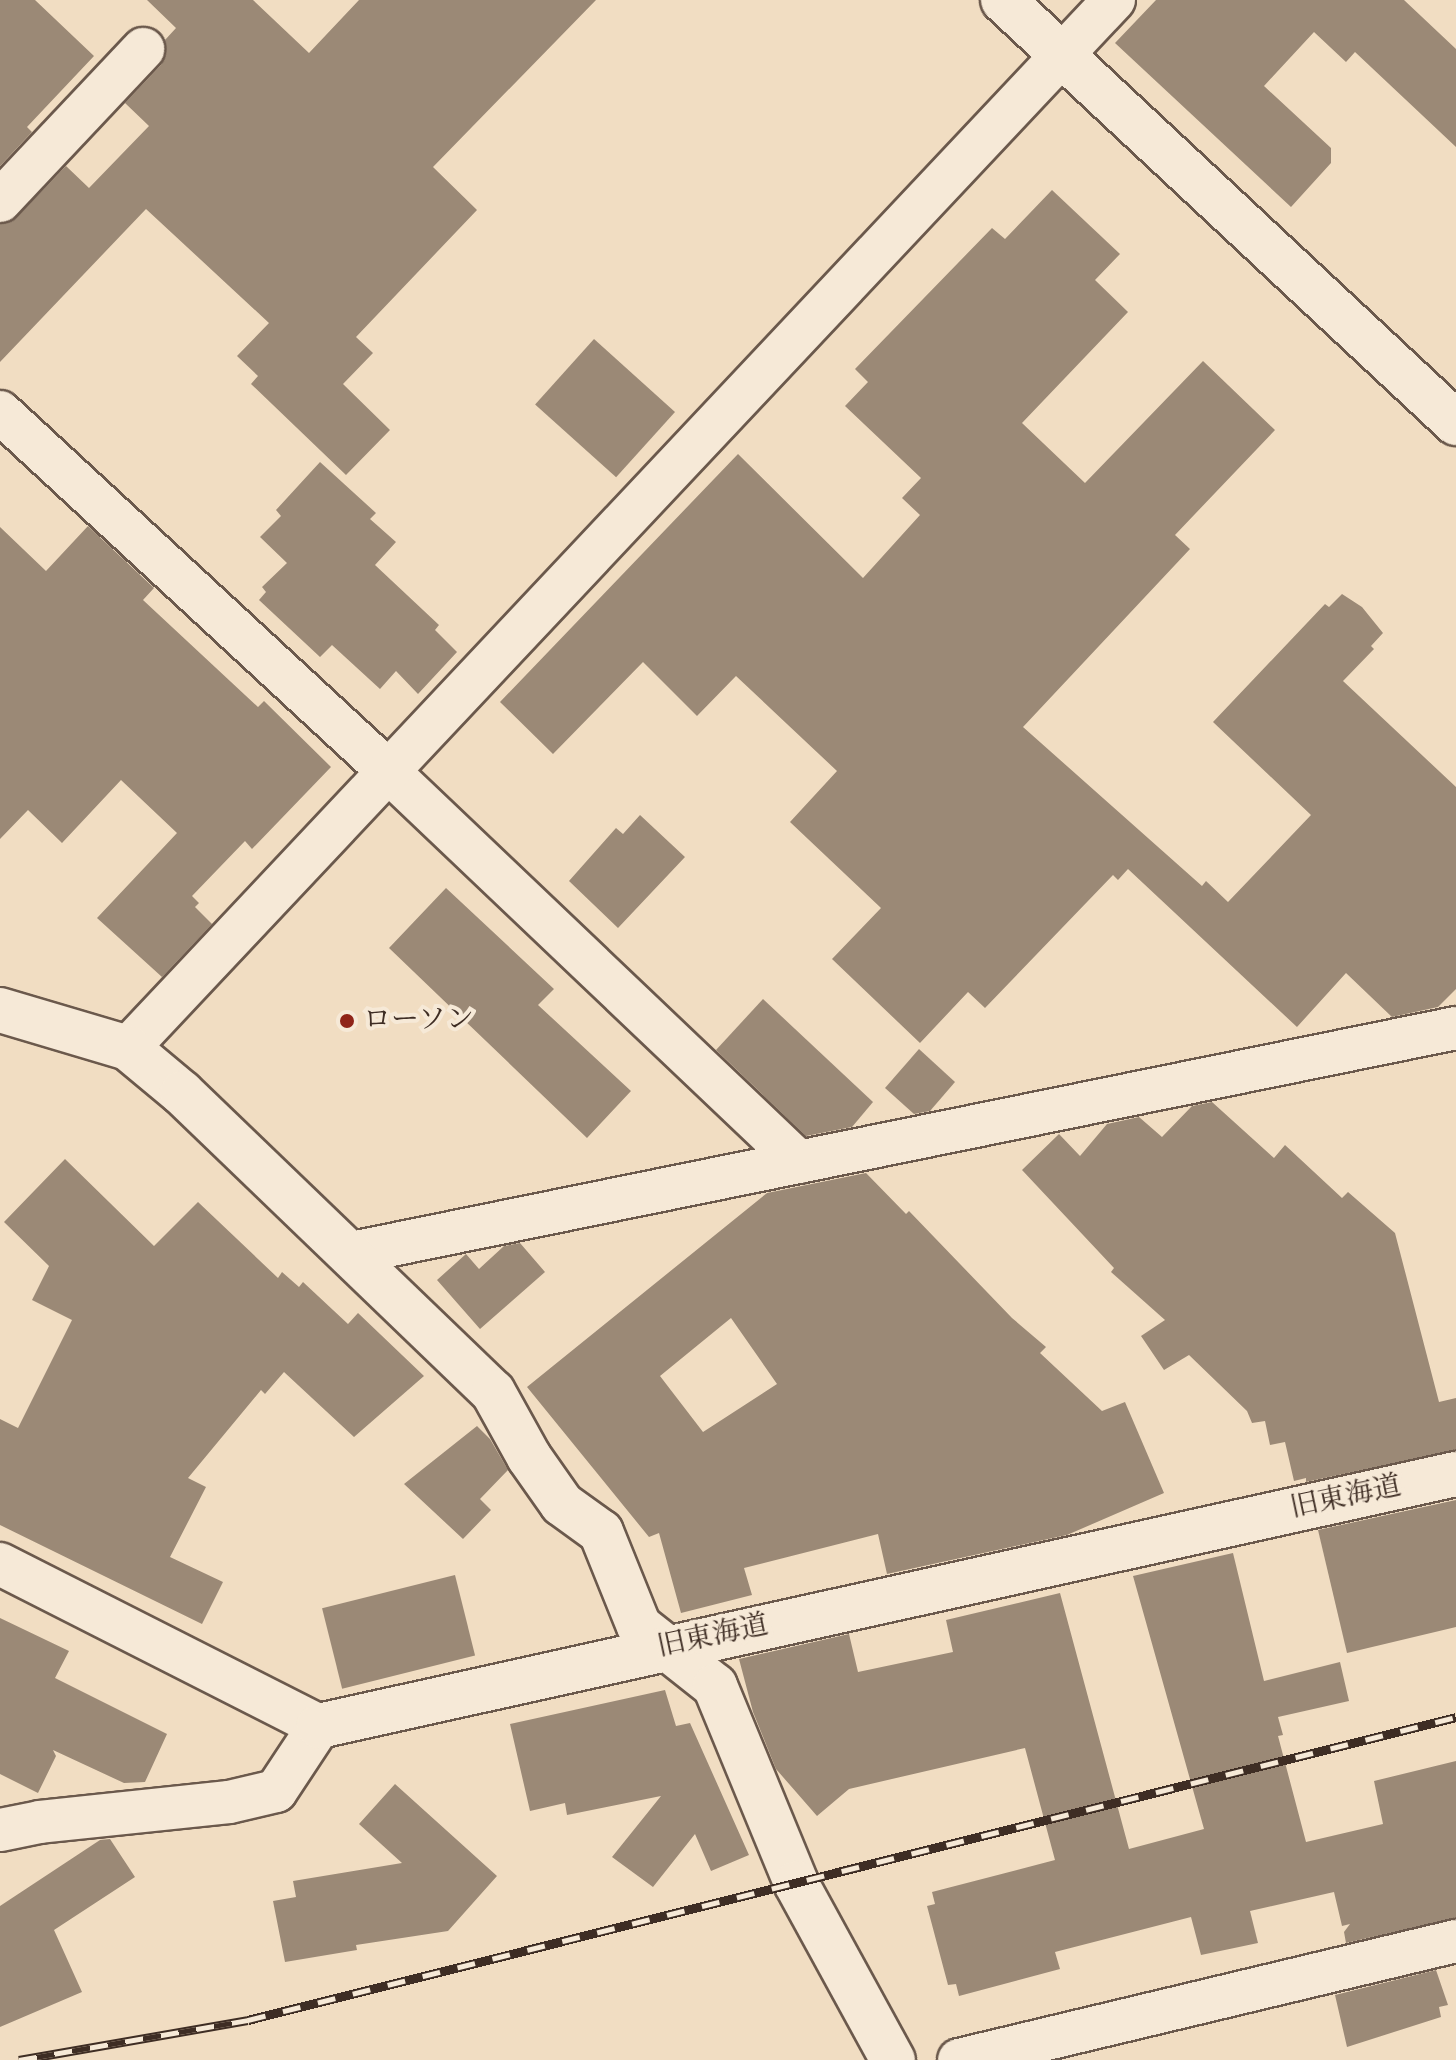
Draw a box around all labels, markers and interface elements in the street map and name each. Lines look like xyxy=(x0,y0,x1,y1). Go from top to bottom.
place label: ローソン xyxy=(363,1004,475,1038)
marker: ローソン xyxy=(338,1012,356,1030)
street label: 旧東海道 xyxy=(1288,1470,1404,1526)
street label: 旧東海道 xyxy=(655,1609,771,1665)

